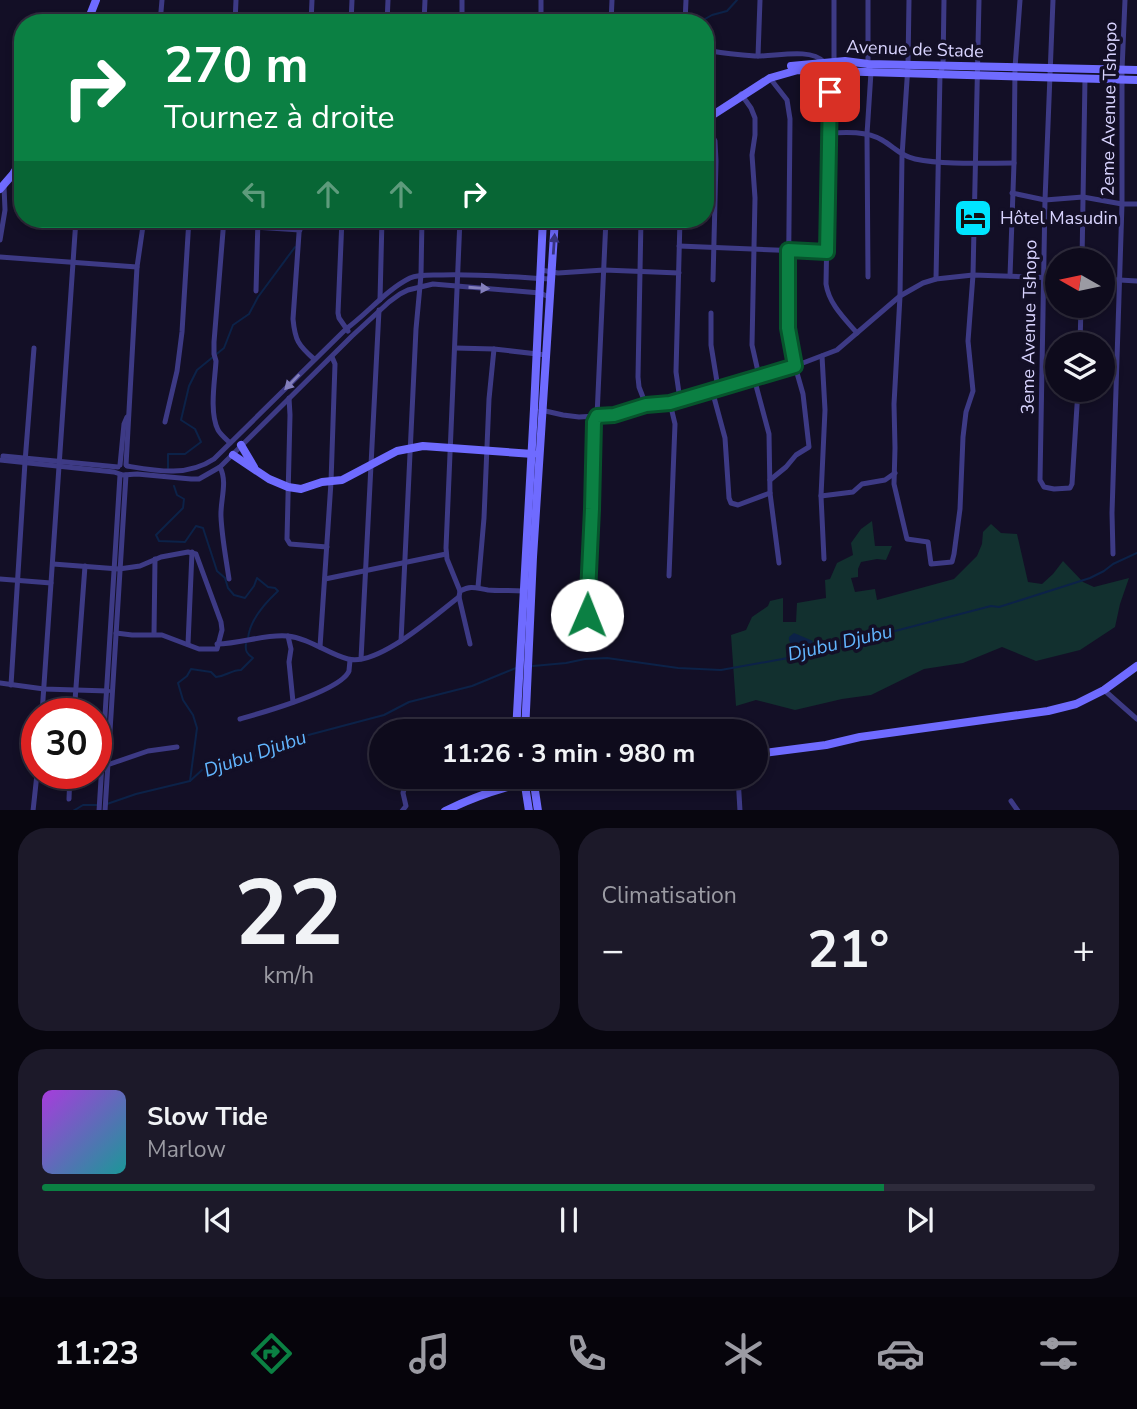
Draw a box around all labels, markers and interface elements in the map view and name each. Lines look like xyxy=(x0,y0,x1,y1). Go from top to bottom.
street label: 2eme Avenue Tshopo xyxy=(1095,21,1123,197)
text: 270 m xyxy=(164,32,308,99)
street label: Avenue de Stade xyxy=(846,35,984,63)
icon: right xyxy=(49,42,140,133)
pin xyxy=(800,62,860,122)
icon: arrive xyxy=(811,73,849,111)
text: Tournez à droite xyxy=(164,96,395,139)
icon: left xyxy=(236,175,274,213)
icon: ahead xyxy=(309,175,347,213)
icon: ahead xyxy=(382,175,420,213)
icon: right xyxy=(455,175,493,213)
hotel icon: Hôtel Masudin xyxy=(952,197,994,239)
place label: Hôtel Masudin xyxy=(1000,206,1118,230)
one-way arrow xyxy=(548,233,559,255)
street label: 3eme Avenue Tshopo xyxy=(1015,239,1043,415)
north arrow xyxy=(1045,248,1115,318)
map controls xyxy=(1045,248,1115,402)
one-way arrow xyxy=(469,283,491,294)
button: layers xyxy=(1045,332,1115,402)
one-way arrow xyxy=(284,373,300,390)
position arrow xyxy=(550,578,624,652)
water label: Djubu Djubu xyxy=(785,618,895,668)
speed limit sign: 30 xyxy=(21,698,112,789)
water label: Djubu Djubu xyxy=(200,724,310,784)
text: 11:26 · 3 min · 980 m xyxy=(442,736,695,771)
text: 22 xyxy=(234,852,343,976)
text: Climatisation xyxy=(602,880,737,911)
text: 21° xyxy=(807,914,889,985)
text: − xyxy=(602,925,624,976)
text: + xyxy=(1072,925,1095,976)
text: km/h xyxy=(263,960,314,991)
text: Slow Tide xyxy=(147,1099,268,1134)
text: Marlow xyxy=(147,1134,226,1165)
icon: previous xyxy=(199,1201,237,1239)
icon: pause xyxy=(550,1201,588,1239)
icon: next xyxy=(901,1201,939,1239)
icon: directions xyxy=(247,1329,296,1378)
icon: music xyxy=(405,1329,454,1378)
icon: phone xyxy=(562,1329,611,1378)
icon: climate xyxy=(719,1329,768,1378)
icon: car xyxy=(876,1329,925,1378)
icon: filters xyxy=(1034,1329,1083,1378)
text: 11:23 xyxy=(54,1332,139,1375)

